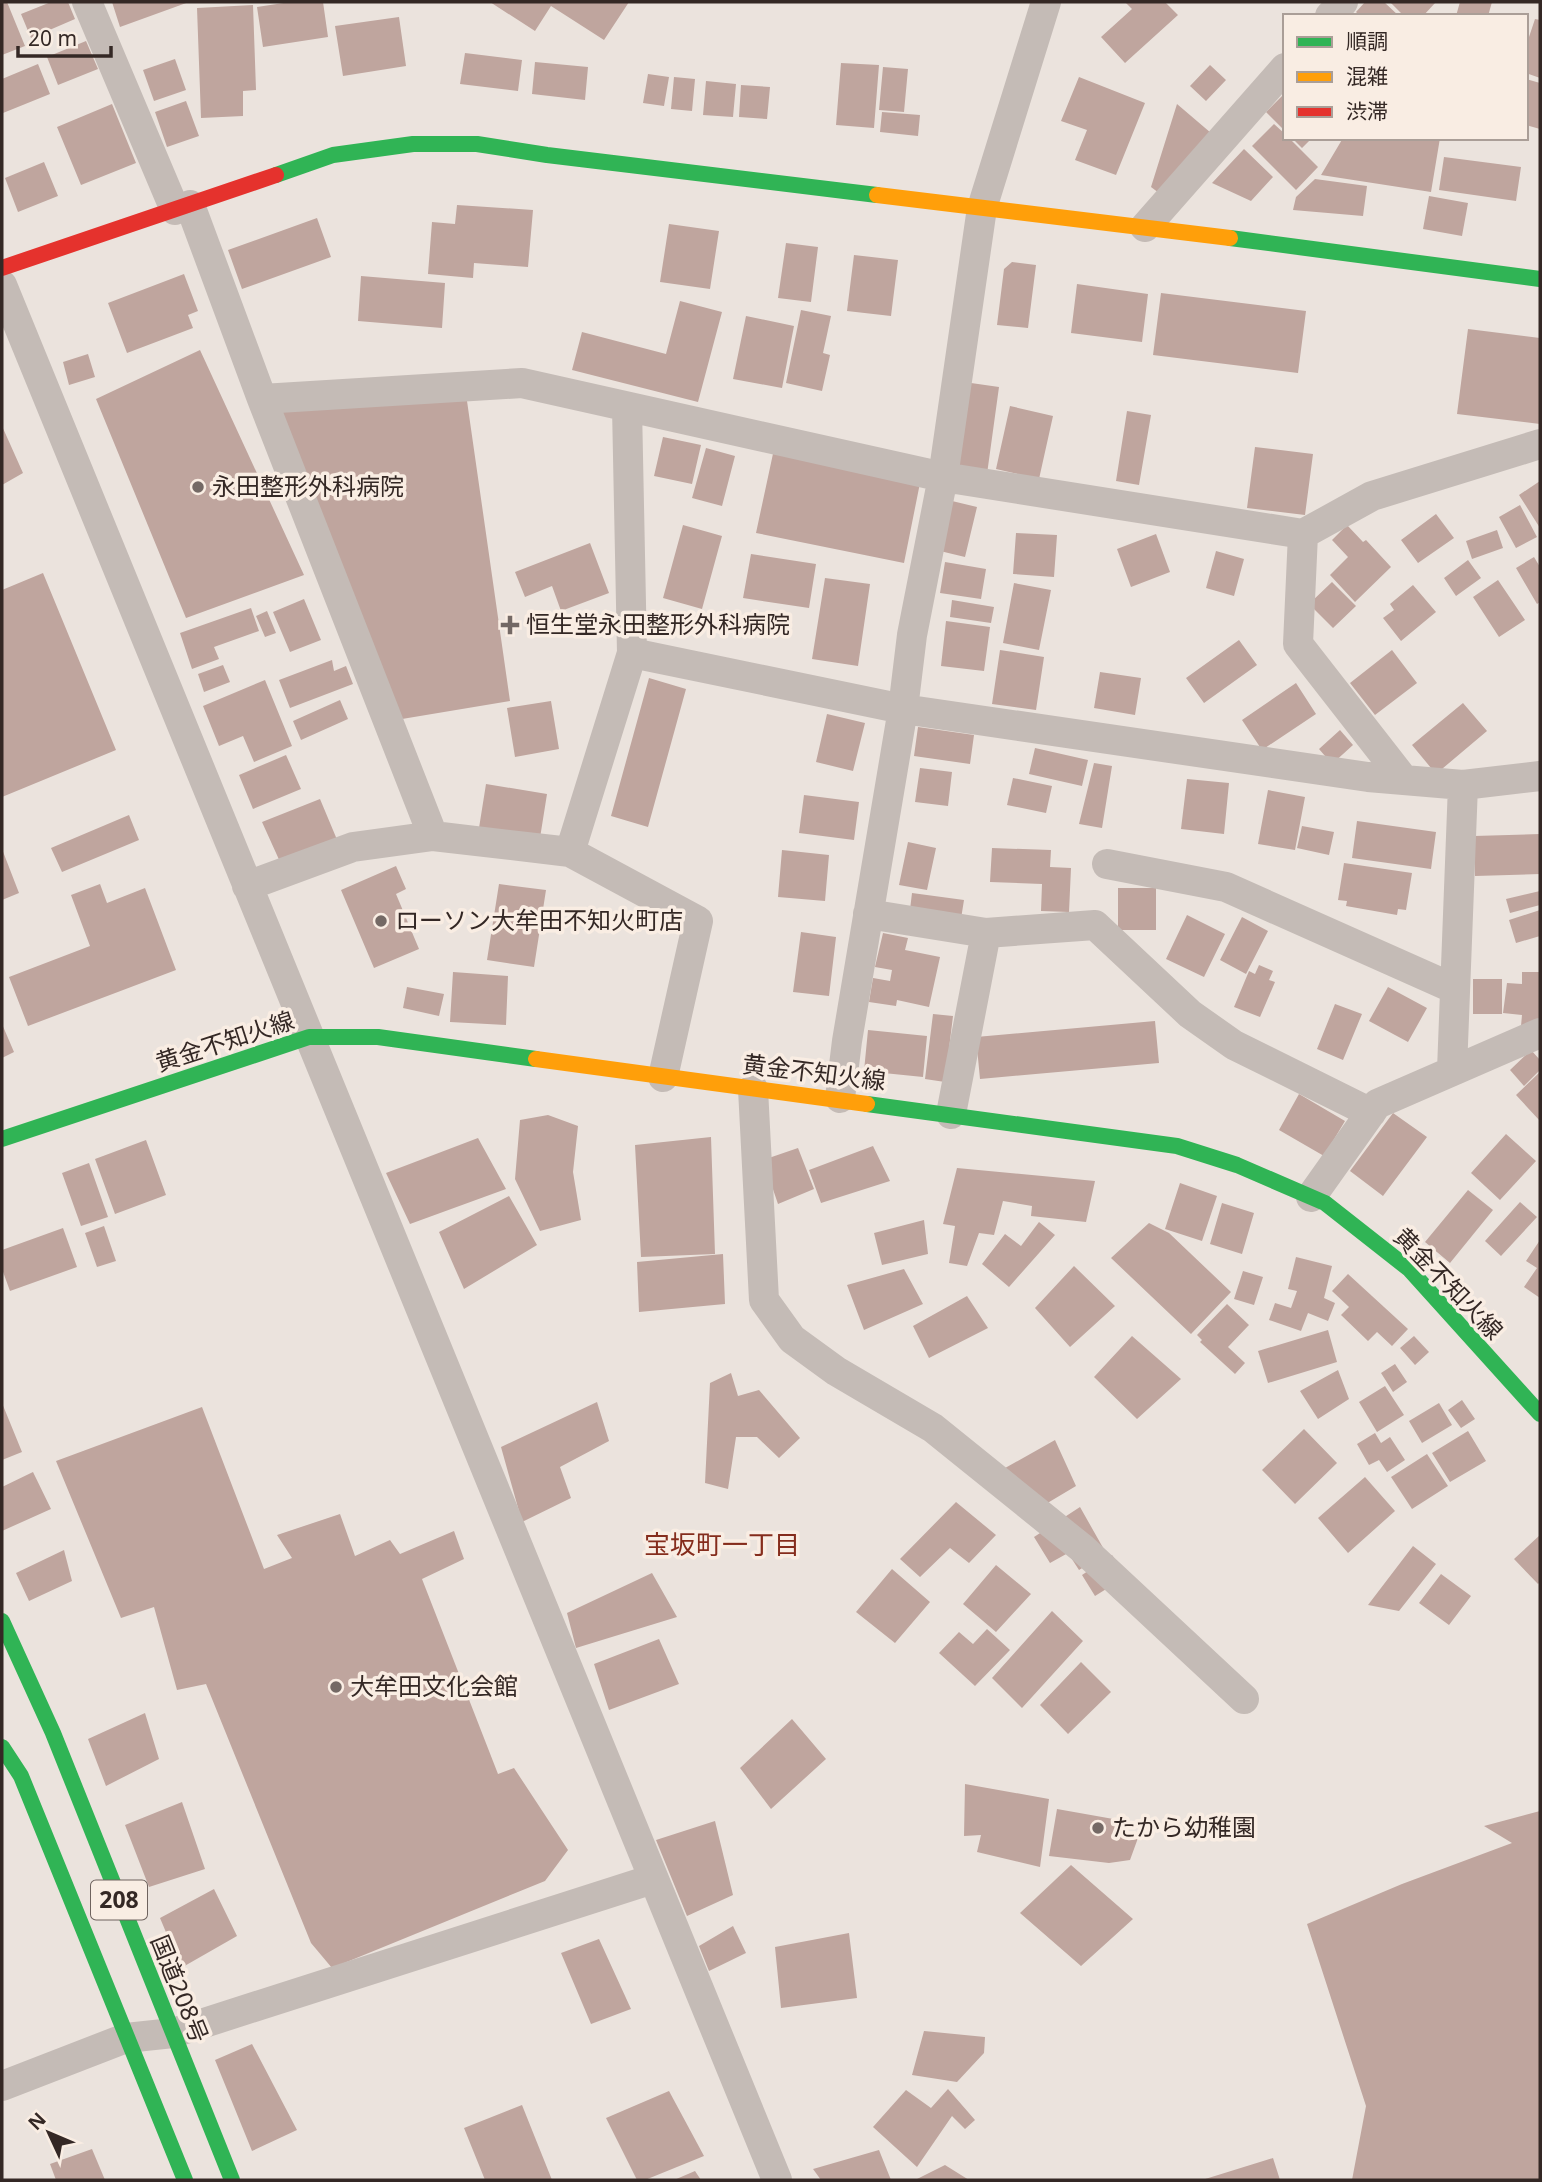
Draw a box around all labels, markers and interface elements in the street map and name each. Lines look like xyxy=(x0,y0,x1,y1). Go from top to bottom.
scale bar xyxy=(18,14,110,58)
legend xyxy=(1283,14,1528,140)
text: 20 m xyxy=(28,24,77,52)
text: 順調 xyxy=(1346,27,1388,55)
text: 混雑 xyxy=(1346,62,1388,90)
text: 渋滞 xyxy=(1346,97,1388,125)
place label: 永田整形外科病院 xyxy=(212,469,404,502)
marker: 永田整形外科病院 xyxy=(190,479,206,495)
place label: 恒生堂永田整形外科病院 xyxy=(526,607,790,640)
marker: 恒生堂永田整形外科病院 xyxy=(500,615,520,635)
place label: ローソン大牟田不知火町店 xyxy=(395,903,683,936)
marker: ローソン大牟田不知火町店 xyxy=(373,913,389,929)
street label: 黄金不知火線 xyxy=(151,1003,298,1079)
street label: 黄金不知火線 xyxy=(741,1046,888,1097)
street label: 黄金不知火線 xyxy=(1387,1220,1511,1346)
district label: 宝坂町一丁目 xyxy=(644,1526,800,1562)
place label: 大牟田文化会館 xyxy=(350,1669,518,1702)
marker: 大牟田文化会館 xyxy=(328,1679,344,1695)
place label: たから幼稚園 xyxy=(1112,1810,1256,1843)
marker: たから幼稚園 xyxy=(1090,1820,1106,1836)
road number: 208 xyxy=(91,1881,147,1920)
street label: 国道208号 xyxy=(144,1930,217,2047)
north arrow xyxy=(14,2098,84,2168)
text: N xyxy=(22,2107,51,2136)

